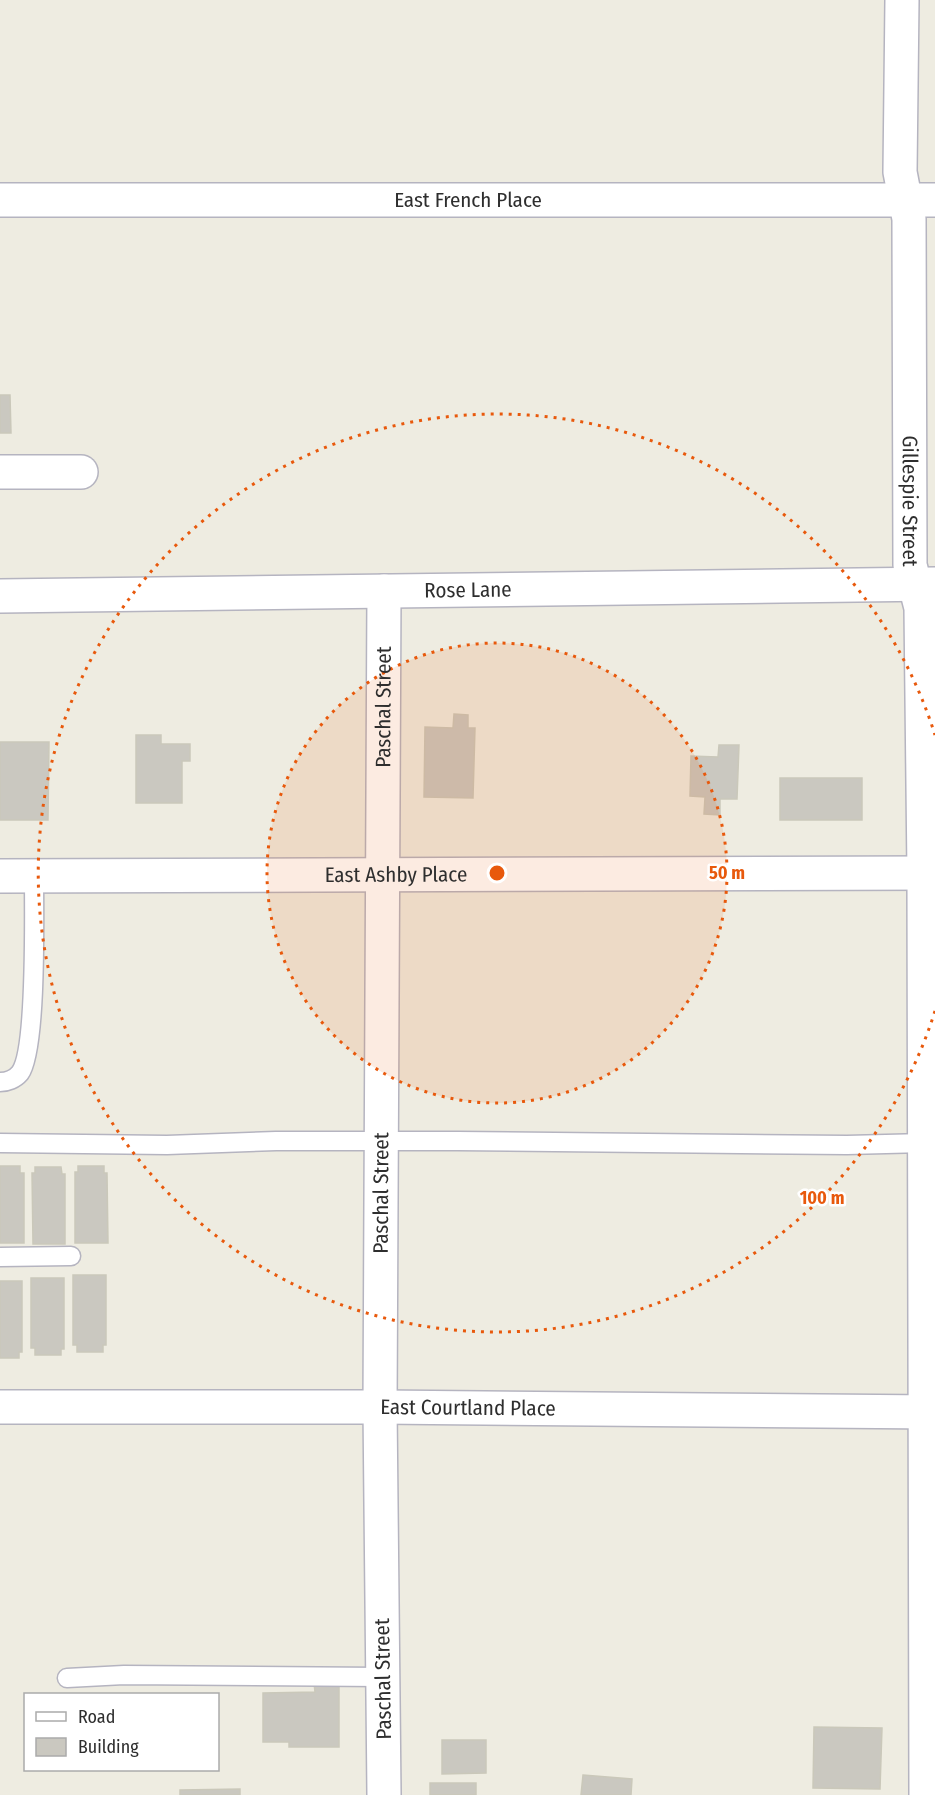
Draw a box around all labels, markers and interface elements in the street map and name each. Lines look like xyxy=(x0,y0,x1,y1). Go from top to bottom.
street label: East French Place xyxy=(394,187,542,213)
street label: Gillespie Street xyxy=(897,436,923,567)
street label: Rose Lane xyxy=(424,576,512,604)
street label: Paschal Street xyxy=(370,646,397,768)
street label: East Ashby Place xyxy=(325,862,467,888)
text: 50 m xyxy=(709,862,745,884)
centre of rings xyxy=(487,863,507,883)
street label: Paschal Street xyxy=(368,1132,394,1254)
text: 100 m xyxy=(800,1187,844,1209)
street label: East Courtland Place xyxy=(380,1394,556,1422)
street label: Paschal Street xyxy=(369,1618,397,1740)
legend xyxy=(24,1693,219,1771)
text: Road xyxy=(78,1706,115,1728)
text: Building xyxy=(78,1736,139,1758)

